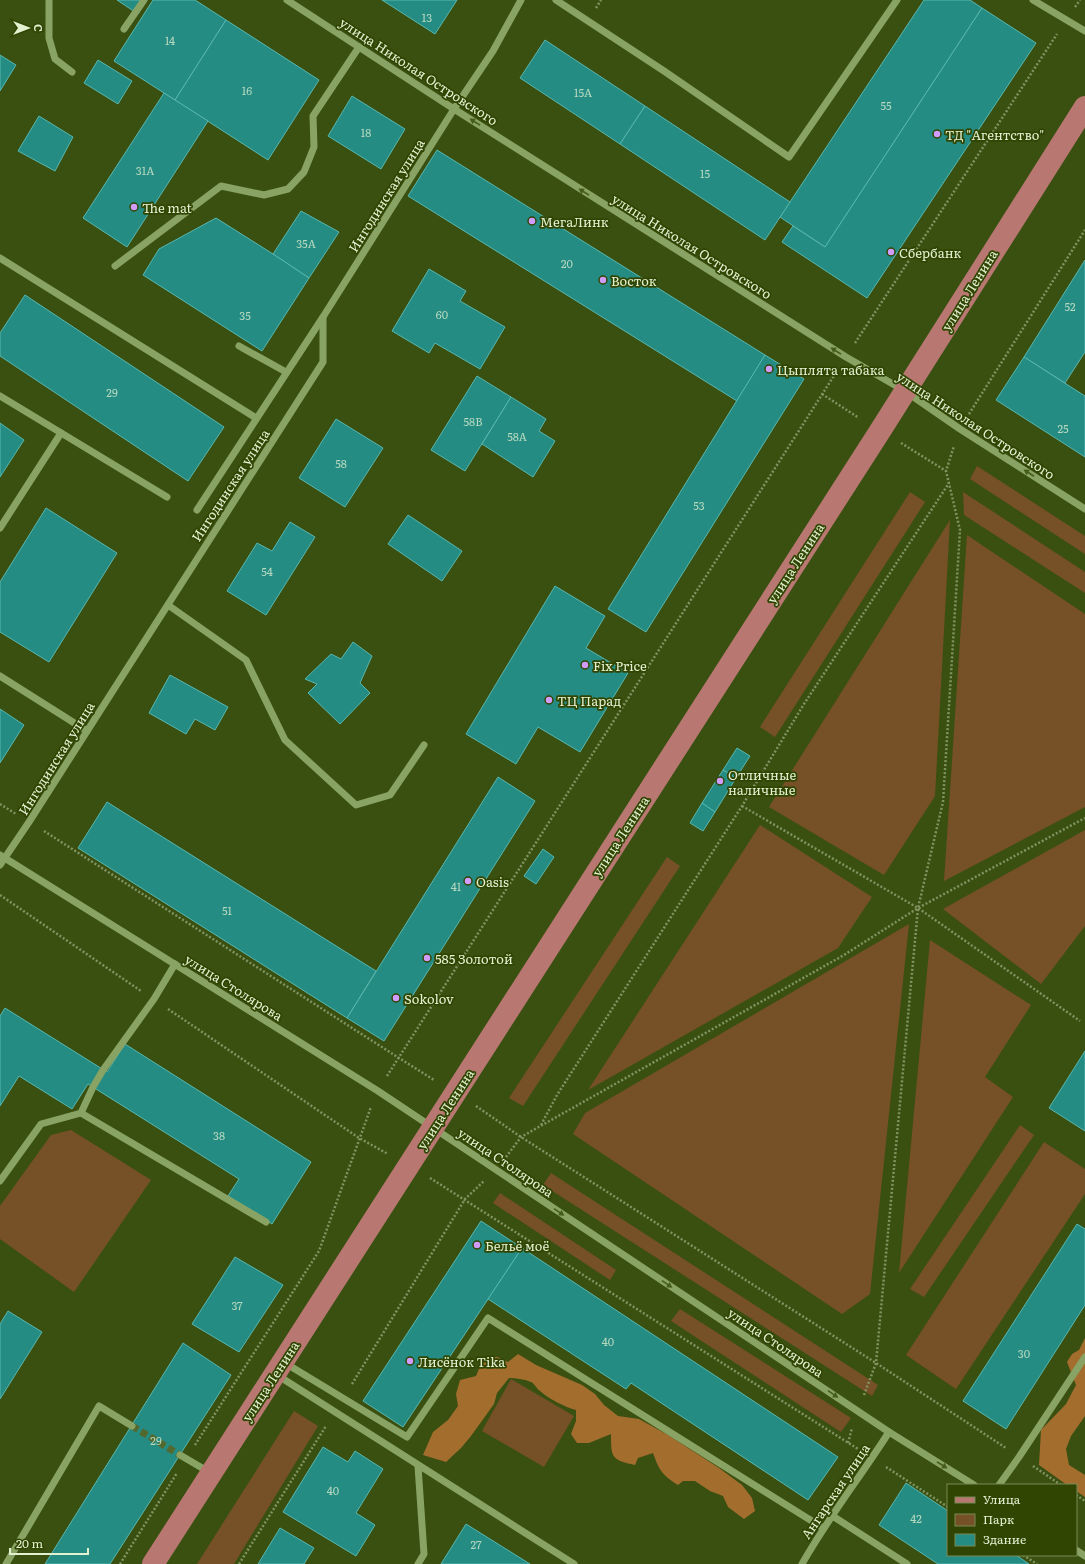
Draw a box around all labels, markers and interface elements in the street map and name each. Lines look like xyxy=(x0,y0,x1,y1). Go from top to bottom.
north arrow xyxy=(8,8,48,48)
house number: 13 xyxy=(422,9,432,25)
street label: улица Николая Островского xyxy=(336,13,502,130)
text: С xyxy=(31,24,47,32)
house number: 14 xyxy=(165,32,175,48)
house number: 16 xyxy=(242,82,252,98)
house number: 15А xyxy=(574,84,592,100)
house number: 55 xyxy=(880,97,892,113)
one-way arrow xyxy=(470,118,480,126)
house number: 18 xyxy=(361,124,371,140)
place label: ТД "Агентство" xyxy=(945,125,1044,144)
marker: ТД "Агентство" xyxy=(932,129,942,139)
street label: Ингодинская улица xyxy=(343,134,429,256)
house number: 31А xyxy=(136,162,154,178)
house number: 15 xyxy=(700,165,710,181)
one-way arrow xyxy=(578,188,590,195)
street label: улица Николая Островского xyxy=(608,189,776,303)
place label: The mat xyxy=(142,198,193,217)
marker: The mat xyxy=(129,202,139,212)
place label: МегаЛинк xyxy=(540,212,609,231)
marker: МегаЛинк xyxy=(527,216,537,226)
house number: 35А xyxy=(296,235,316,251)
place label: Сбербанк xyxy=(899,243,962,262)
street label: улица Ленина xyxy=(936,246,1002,334)
marker: Сбербанк xyxy=(886,247,896,257)
house number: 20 xyxy=(561,255,573,271)
place label: Восток xyxy=(611,271,657,290)
marker: Восток xyxy=(598,275,608,285)
house number: 52 xyxy=(1064,298,1076,314)
house number: 60 xyxy=(436,306,448,322)
house number: 35 xyxy=(239,307,251,323)
one-way arrow xyxy=(830,348,842,355)
place label: Цыплята табака xyxy=(777,360,884,379)
marker: Цыплята табака xyxy=(764,364,774,374)
street label: улица Николая Островского xyxy=(893,367,1059,484)
house number: 29 xyxy=(106,384,118,400)
house number: 58В xyxy=(464,413,482,429)
house number: 25 xyxy=(1057,420,1069,436)
street label: Ингодинская улица xyxy=(186,425,274,545)
house number: 58А xyxy=(507,428,527,444)
house number: 58 xyxy=(335,455,347,471)
one-way arrow xyxy=(1024,469,1034,477)
house number: 53 xyxy=(693,497,705,513)
street label: улица Ленина xyxy=(762,519,828,607)
house number: 54 xyxy=(261,563,273,579)
place label: Fix Price xyxy=(593,656,647,675)
marker: Fix Price xyxy=(580,660,590,670)
place label: ТЦ Парад xyxy=(557,691,621,710)
marker: ТЦ Парад xyxy=(544,695,554,705)
street label: Ингодинская улица xyxy=(13,697,99,819)
place label: Отличные наличные xyxy=(728,765,797,799)
marker: Отличные наличные xyxy=(715,776,725,786)
street label: улица Ленина xyxy=(587,792,653,880)
place label: Oasis xyxy=(476,872,509,891)
marker: Oasis xyxy=(463,876,473,886)
house number: 41 xyxy=(451,878,462,894)
house number: 51 xyxy=(222,902,233,918)
street label: улица Столярова xyxy=(181,949,287,1025)
place label: 585 Золотой xyxy=(435,949,513,968)
marker: 585 Золотой xyxy=(422,953,432,963)
place label: Sokolov xyxy=(404,989,454,1008)
marker: Sokolov xyxy=(391,993,401,1003)
street label: улица Ленина xyxy=(412,1065,478,1153)
street label: улица Столярова xyxy=(454,1123,558,1201)
house number: 38 xyxy=(213,1127,225,1143)
one-way arrow xyxy=(554,1208,564,1216)
place label: Бельё моё xyxy=(485,1236,549,1255)
marker: Бельё моё xyxy=(472,1240,482,1250)
one-way arrow xyxy=(662,1280,672,1288)
house number: 37 xyxy=(231,1297,243,1313)
street label: улица Столярова xyxy=(724,1303,828,1381)
house number: 40 xyxy=(602,1333,614,1349)
street label: улица Ленина xyxy=(237,1337,303,1425)
house number: 30 xyxy=(1018,1345,1030,1361)
place label: Лисёнок Tika xyxy=(418,1352,505,1371)
marker: Лисёнок Tika xyxy=(405,1356,415,1366)
one-way arrow xyxy=(828,1391,839,1398)
house number: 29 xyxy=(150,1432,162,1448)
street label: Ангарская улица xyxy=(796,1440,874,1542)
one-way arrow xyxy=(937,1462,948,1469)
house number: 40 xyxy=(327,1482,339,1498)
legend xyxy=(947,1484,1077,1556)
text: Улица xyxy=(983,1490,1021,1508)
house number: 42 xyxy=(910,1510,922,1526)
text: Парк xyxy=(983,1510,1014,1528)
scale bar xyxy=(10,1530,88,1556)
text: Здание xyxy=(983,1530,1026,1548)
text: 20 m xyxy=(16,1534,43,1552)
house number: 27 xyxy=(470,1536,482,1552)

